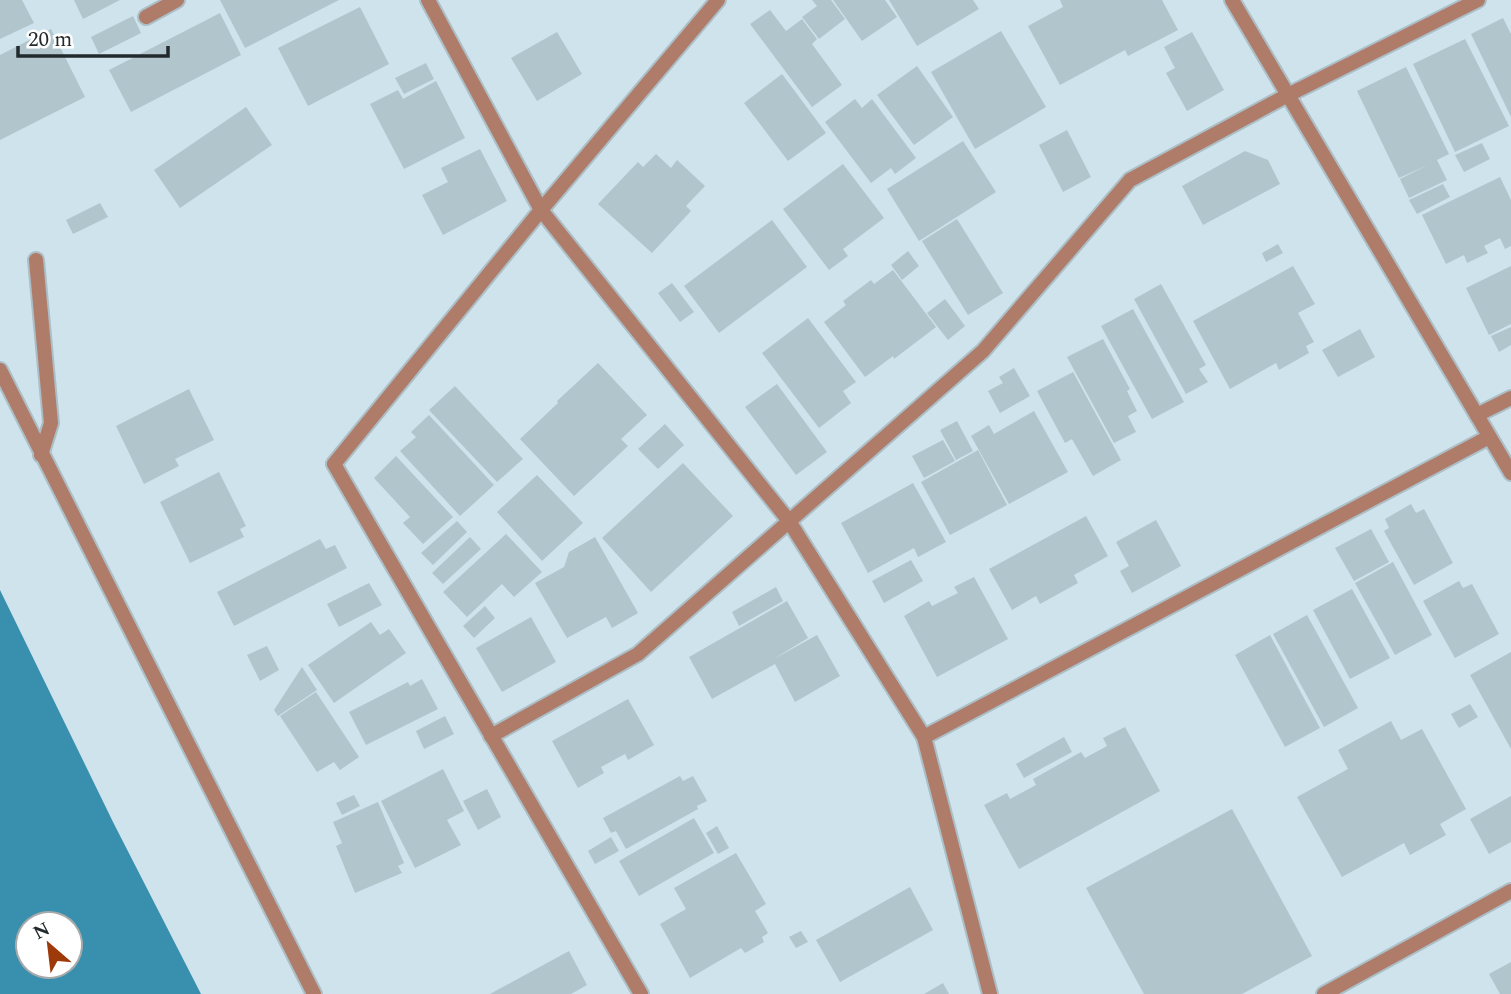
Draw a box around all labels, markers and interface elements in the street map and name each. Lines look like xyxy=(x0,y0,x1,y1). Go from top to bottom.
scale bar xyxy=(18,14,168,58)
text: 20 m xyxy=(28,24,72,56)
north arrow xyxy=(14,910,84,980)
text: N xyxy=(28,915,55,948)

